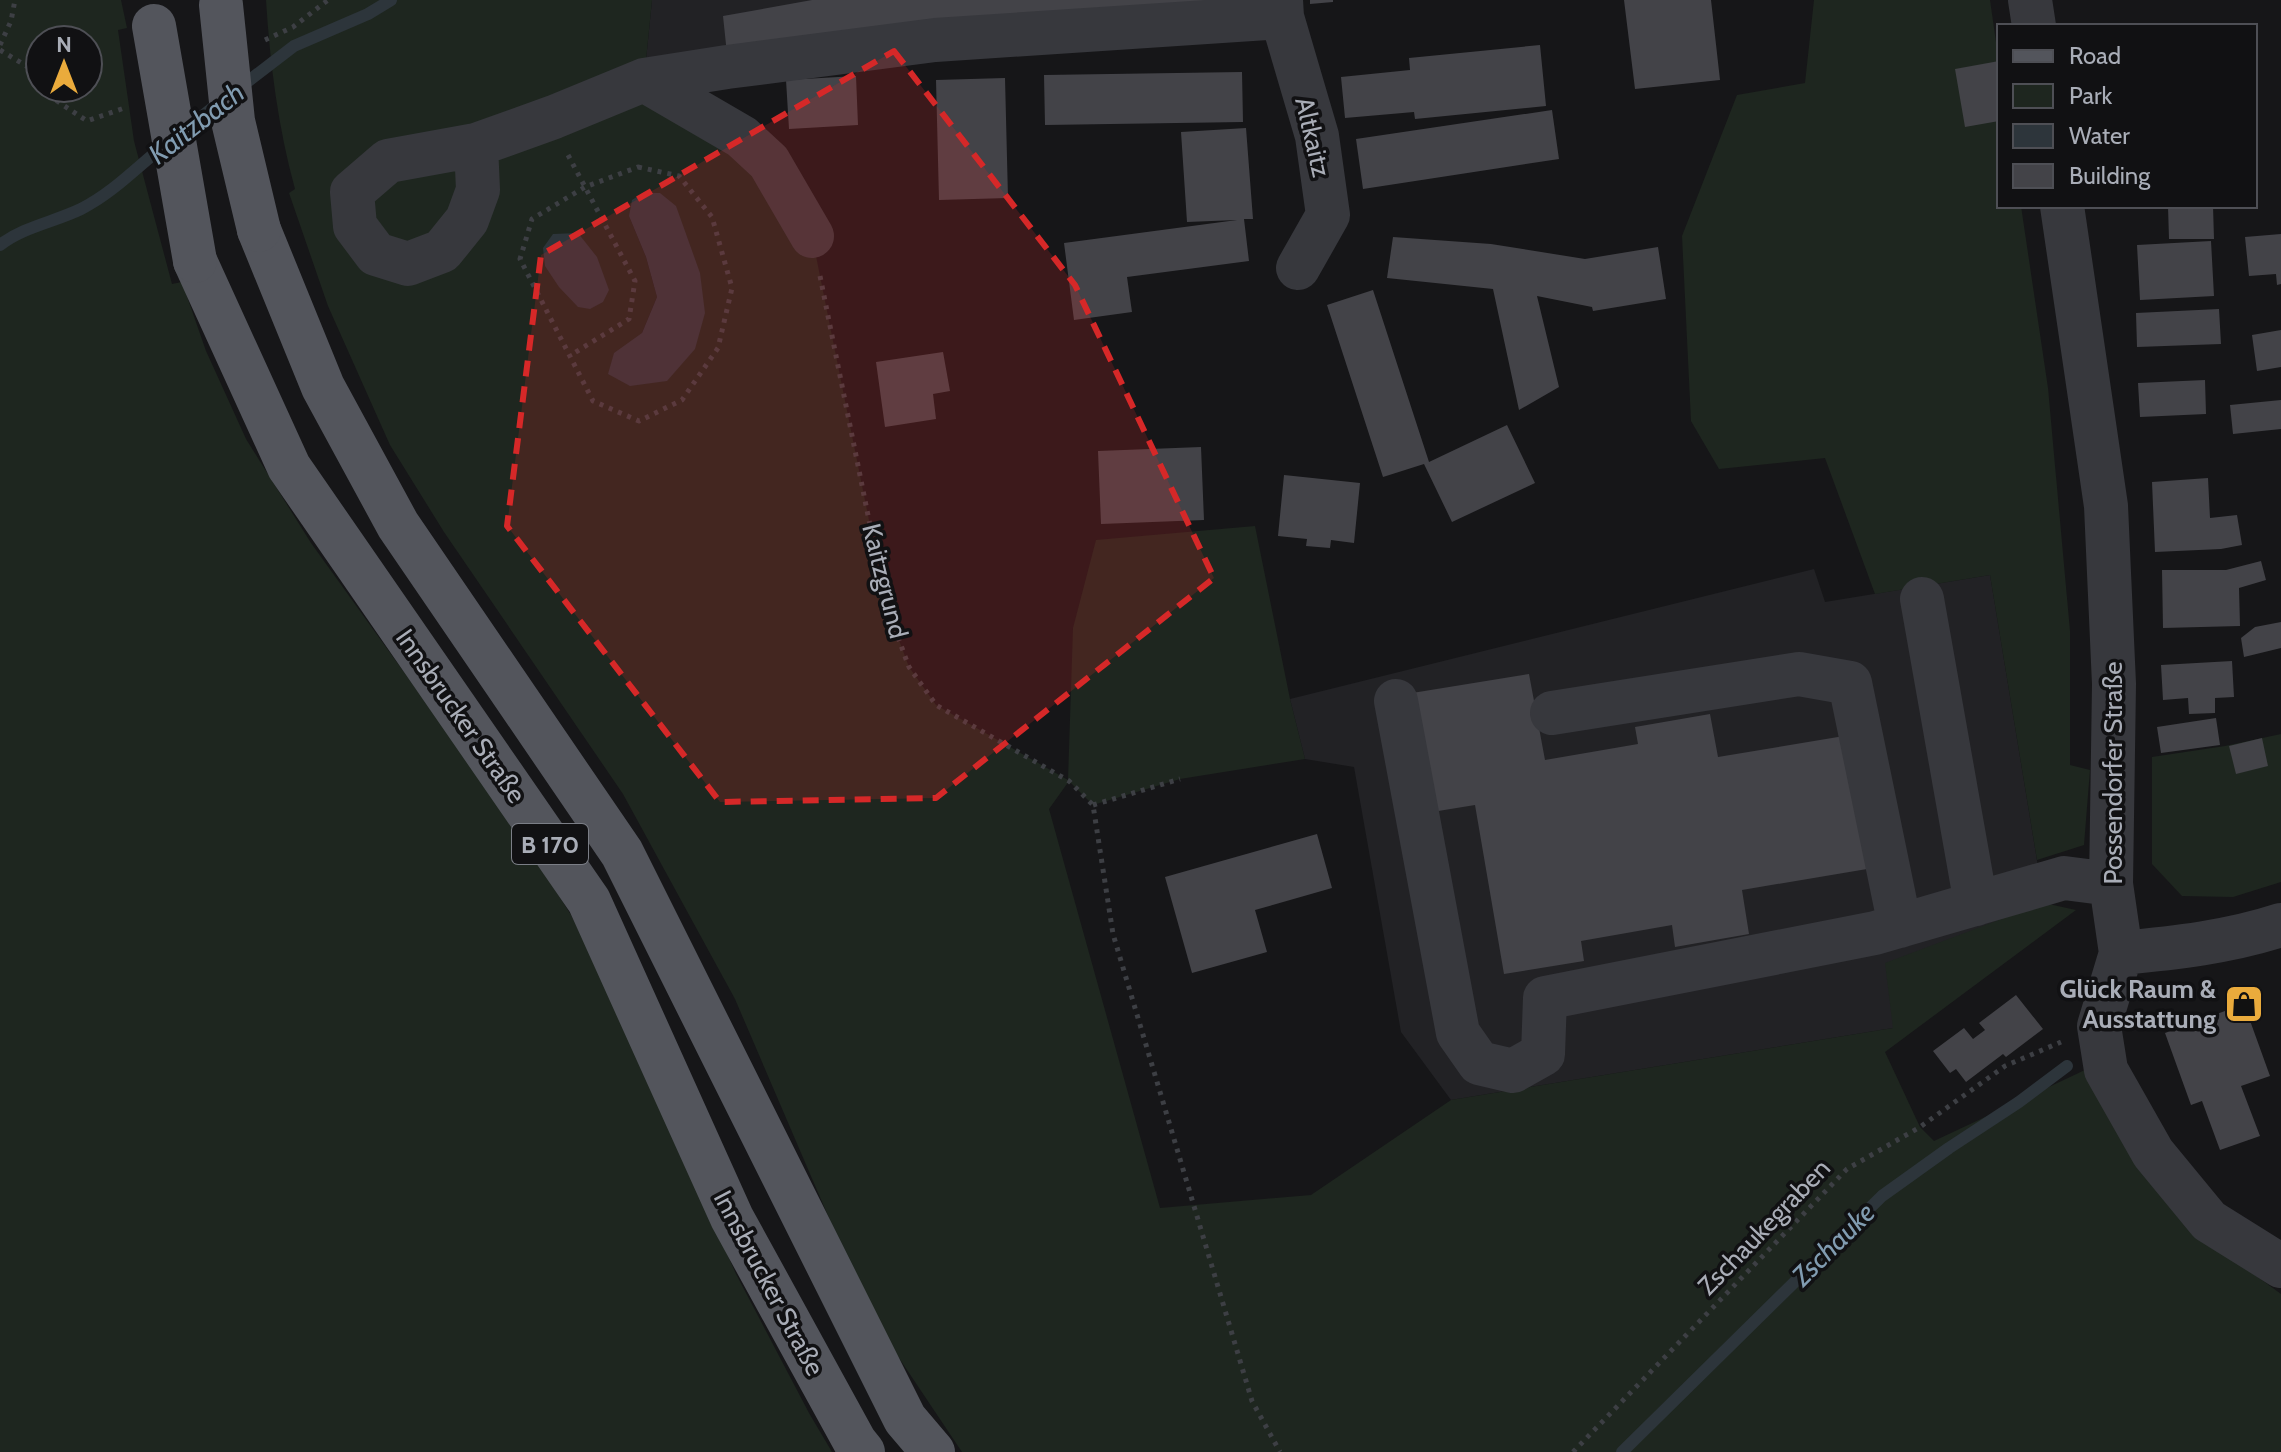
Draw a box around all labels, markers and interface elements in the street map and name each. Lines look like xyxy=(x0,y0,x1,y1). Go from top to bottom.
north arrow xyxy=(24,24,104,104)
legend xyxy=(1997,24,2257,208)
text: N xyxy=(56,31,72,58)
text: Road xyxy=(2069,41,2121,70)
water label: Kaitzbach xyxy=(141,75,251,171)
text: Park xyxy=(2069,81,2112,110)
street label: Altkaitz xyxy=(1288,94,1338,180)
text: Water xyxy=(2069,121,2130,150)
text: Building xyxy=(2069,161,2151,190)
street label: Kaitzgrund xyxy=(855,520,915,642)
street label: Innsbrucker Straße xyxy=(389,623,533,809)
street label: Possendorfer Straße xyxy=(2097,661,2129,885)
road number: B 170 xyxy=(512,824,588,864)
place label: Glück Raum & Ausstattung xyxy=(2059,973,2217,1035)
shop icon: Glück Raum & Ausstattung xyxy=(2223,983,2265,1025)
street label: Zschaukegraben xyxy=(1691,1153,1837,1301)
street label: Innsbrucker Straße xyxy=(707,1185,831,1381)
water label: Zschauke xyxy=(1785,1196,1881,1292)

